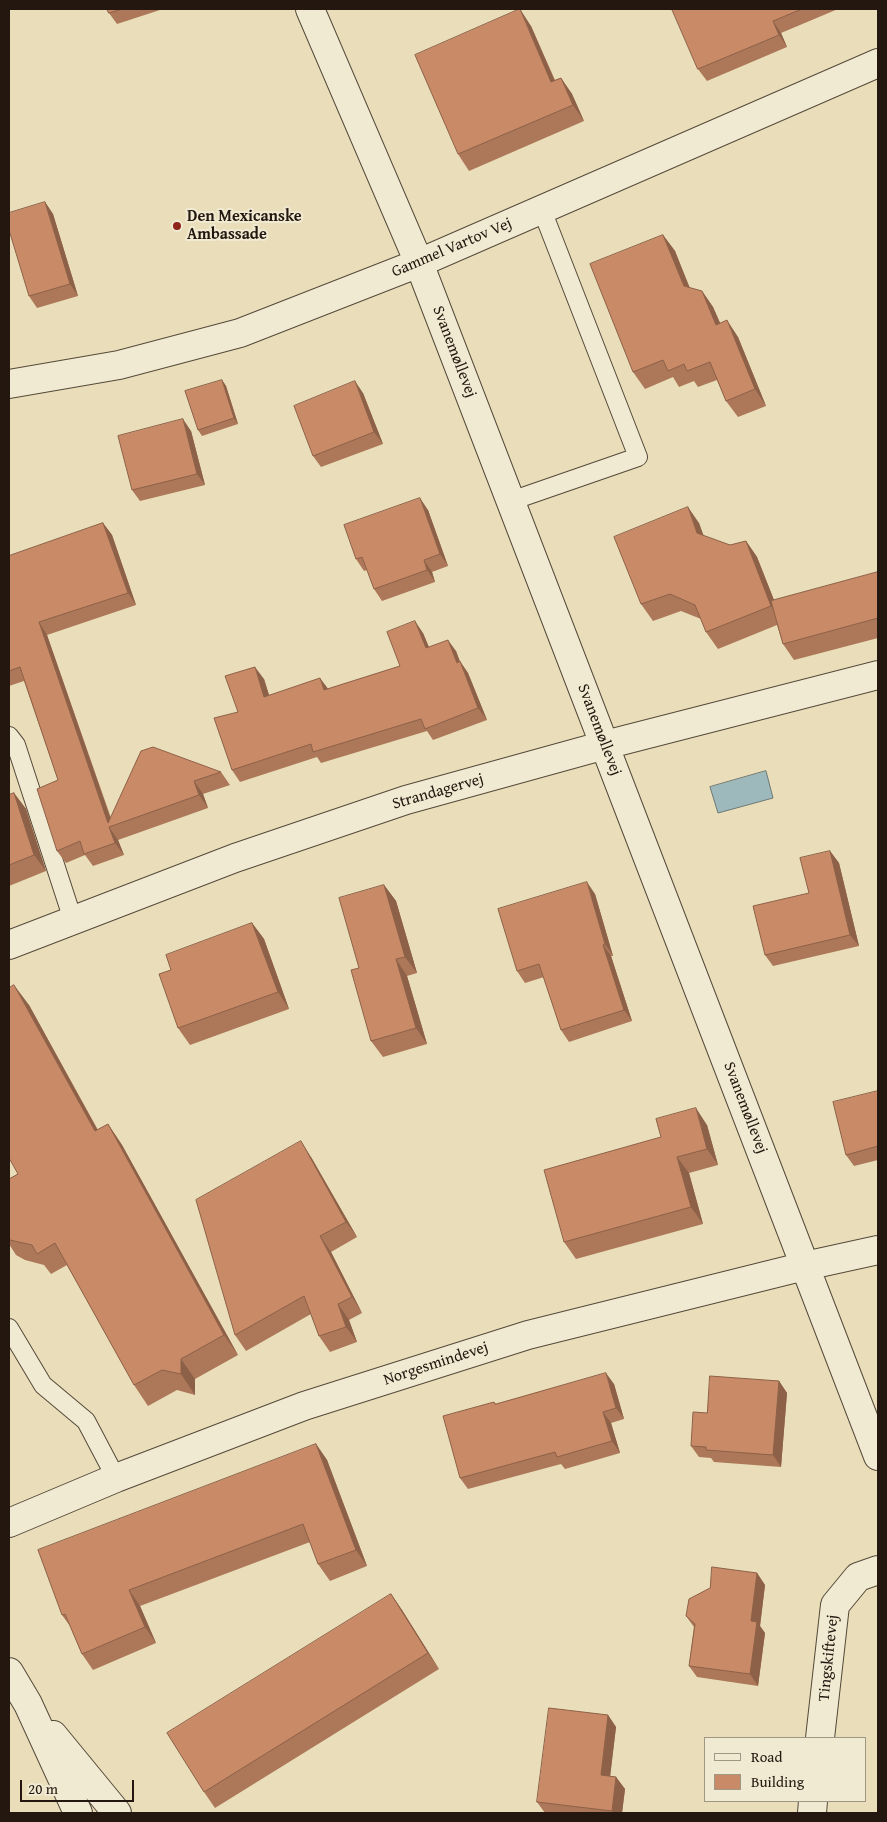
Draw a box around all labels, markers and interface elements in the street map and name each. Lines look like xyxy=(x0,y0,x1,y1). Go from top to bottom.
place label: Den Mexicanske Ambassade xyxy=(187,207,302,245)
street label: Gammel Vartov Vej xyxy=(389,214,515,282)
marker: Den Mexicanske Ambassade xyxy=(171,220,183,232)
street label: Svanemøllevej xyxy=(428,303,480,401)
street label: Svanemøllevej xyxy=(573,681,625,779)
street label: Strandagervej xyxy=(390,770,486,814)
street label: Svanemøllevej xyxy=(719,1059,771,1157)
street label: Norgesmindevej xyxy=(381,1338,491,1390)
street label: Tingskiftevej xyxy=(815,1614,843,1702)
legend xyxy=(704,1737,867,1802)
text: Road xyxy=(751,1746,782,1767)
scale bar xyxy=(22,1770,136,1802)
text: Building xyxy=(751,1771,804,1792)
text: 20 m xyxy=(28,1778,58,1799)

